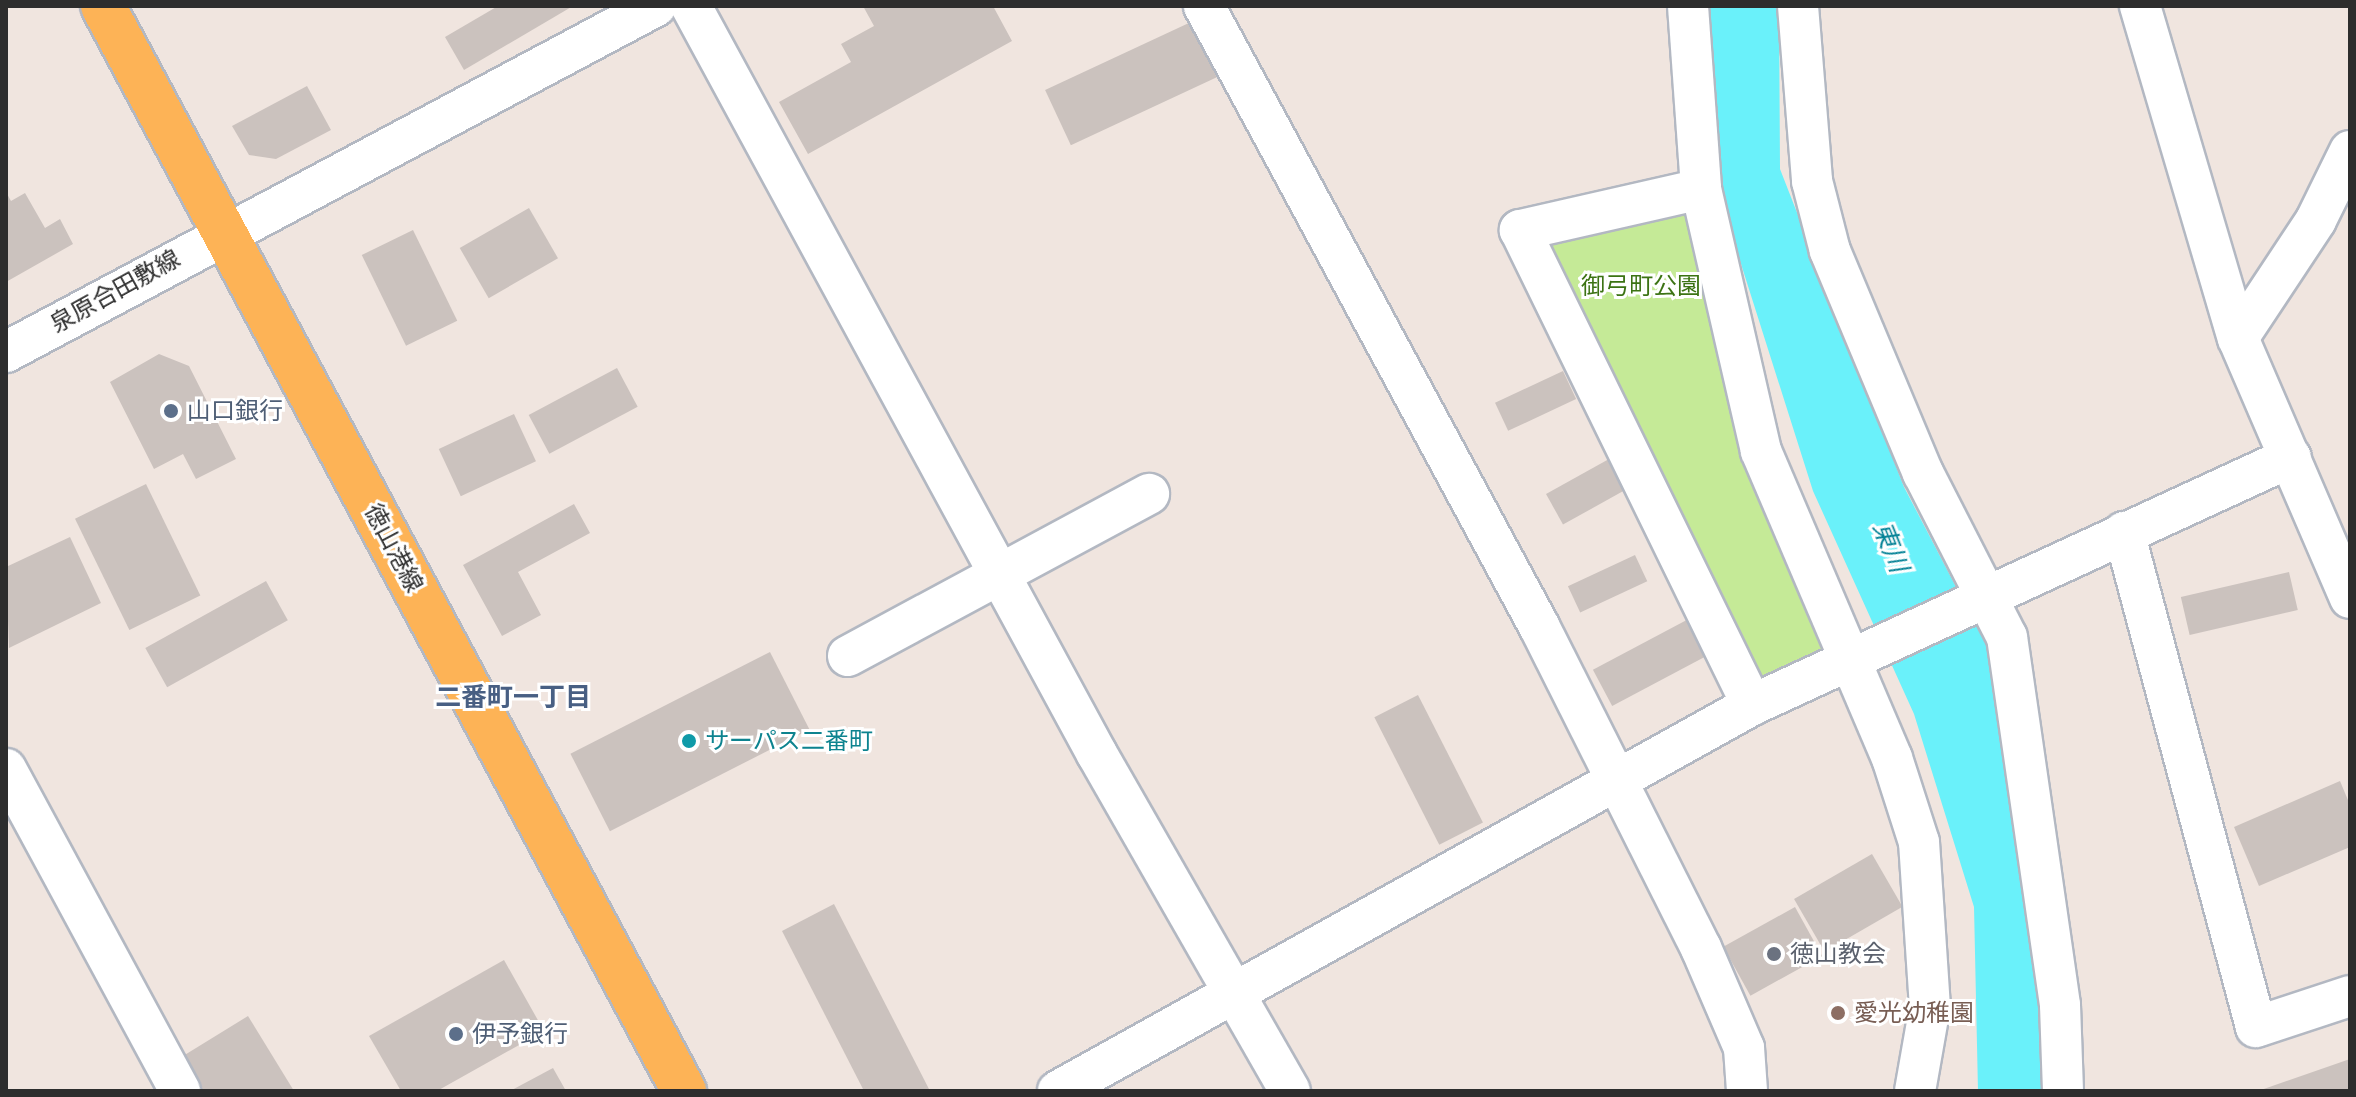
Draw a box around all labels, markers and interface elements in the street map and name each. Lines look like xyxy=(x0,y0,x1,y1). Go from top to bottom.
street label: 泉原合田敷線 xyxy=(45,243,185,339)
park label: 御弓町公園 xyxy=(1581,272,1701,300)
place label: 山口銀行 xyxy=(187,397,283,425)
marker: 山口銀行 xyxy=(162,402,180,420)
street label: 徳山港線 xyxy=(359,499,429,597)
water label: 東川 xyxy=(1866,517,1914,577)
district label: 二番町一丁目 xyxy=(435,682,591,714)
place label: サーパス二番町 xyxy=(705,727,873,755)
marker: サーパス二番町 xyxy=(680,732,698,750)
place label: 徳山教会 xyxy=(1790,940,1886,968)
marker: 徳山教会 xyxy=(1765,945,1783,963)
place label: 愛光幼稚園 xyxy=(1854,999,1974,1027)
marker: 愛光幼稚園 xyxy=(1829,1004,1847,1022)
place label: 伊予銀行 xyxy=(472,1020,568,1048)
marker: 伊予銀行 xyxy=(447,1025,465,1043)

